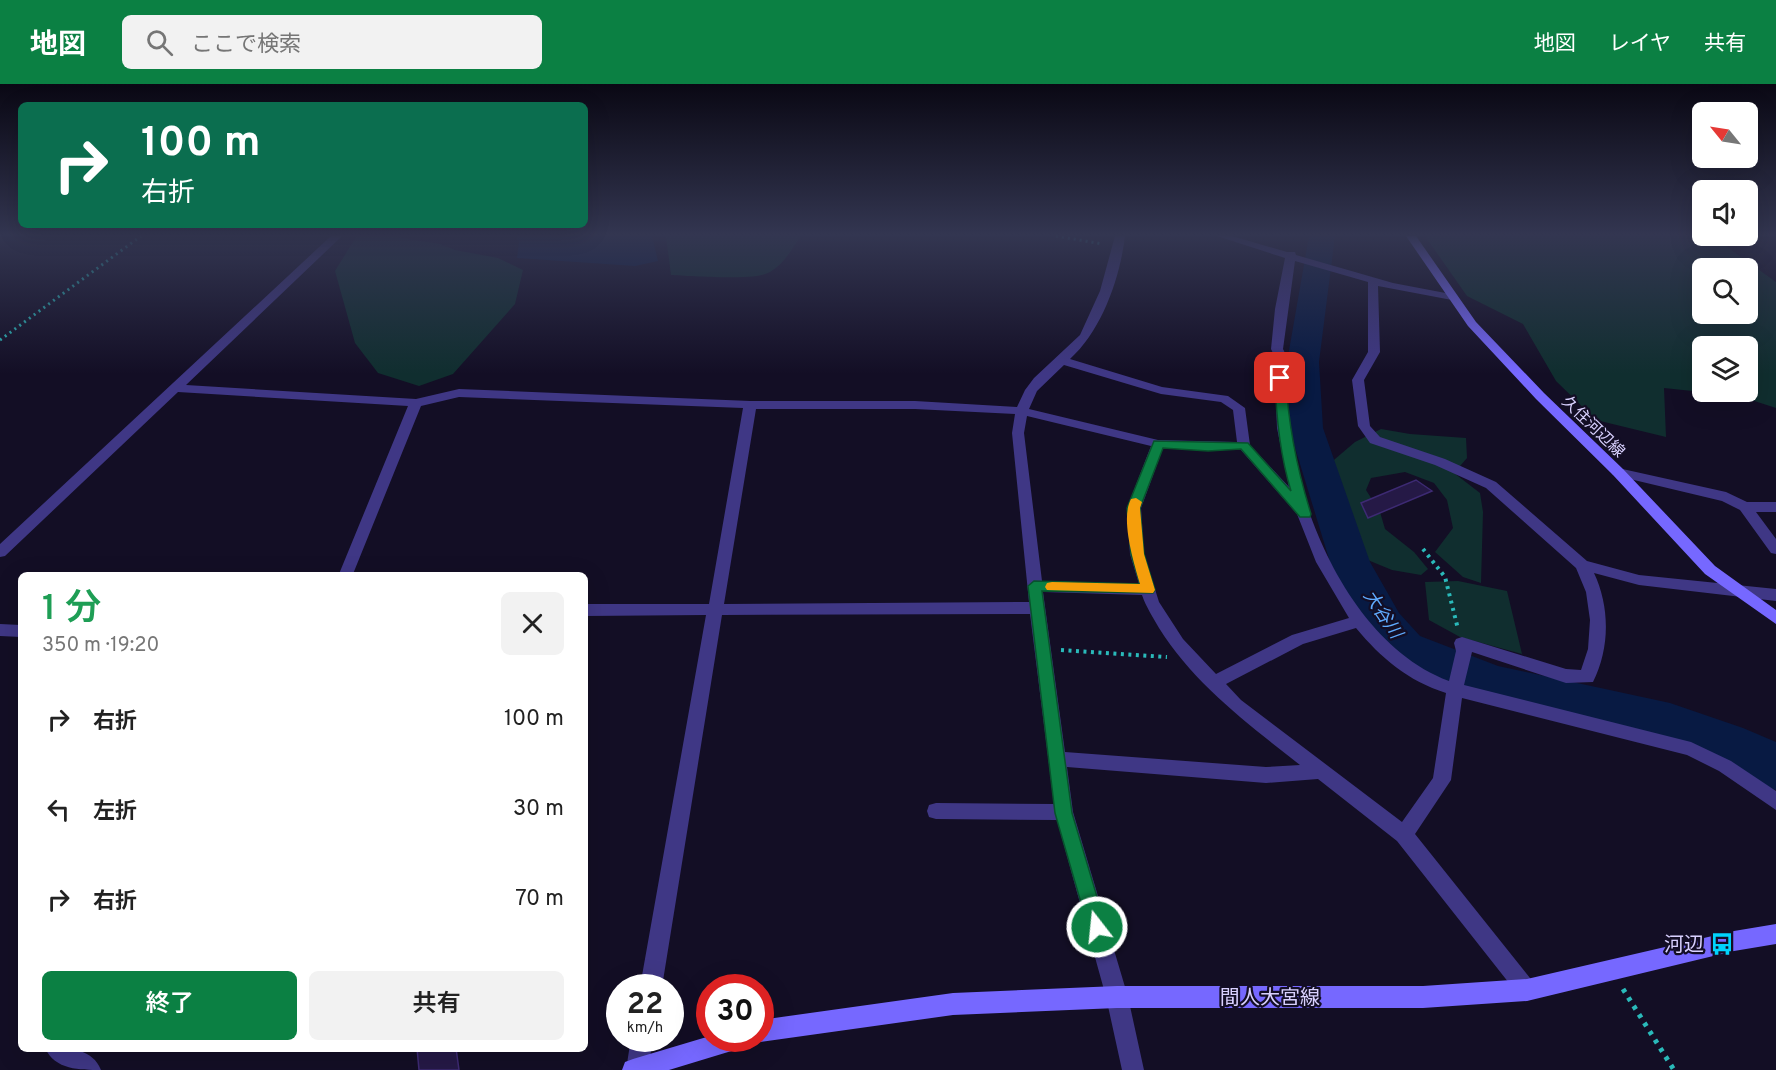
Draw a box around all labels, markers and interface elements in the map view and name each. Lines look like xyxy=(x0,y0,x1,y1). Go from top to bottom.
search box xyxy=(122,15,542,69)
icon: search xyxy=(143,26,176,59)
text: 地図 xyxy=(30,28,86,64)
text: 地図 xyxy=(1534,31,1576,58)
text: レイヤ xyxy=(1609,31,1671,58)
text: 共有 xyxy=(1704,31,1746,58)
text: ここで検索 xyxy=(191,32,301,59)
north arrow xyxy=(1692,102,1758,168)
map controls xyxy=(1692,102,1758,402)
text: 100 m xyxy=(141,118,260,171)
icon: right xyxy=(42,126,120,204)
text: 右折 xyxy=(141,177,195,211)
button: sound xyxy=(1692,180,1758,246)
button: search xyxy=(1692,258,1758,324)
button: layers xyxy=(1692,336,1758,402)
pin xyxy=(1254,352,1305,403)
icon: arrive xyxy=(1263,361,1296,394)
street label: 久住河辺線 xyxy=(1557,392,1628,462)
water label: 大谷川 xyxy=(1357,586,1408,645)
text: 1 分 xyxy=(42,587,101,633)
button: close xyxy=(501,592,564,655)
text: 350 m · 19:20 xyxy=(42,633,159,659)
icon: right xyxy=(42,703,75,736)
text: 100 m xyxy=(504,706,564,733)
text: 右折 xyxy=(93,709,137,736)
icon: left xyxy=(42,793,75,826)
text: 30 m xyxy=(513,796,564,823)
text: 左折 xyxy=(93,799,137,826)
icon: right xyxy=(42,883,75,916)
text: 70 m xyxy=(515,886,564,913)
text: 右折 xyxy=(93,889,137,916)
position arrow xyxy=(1065,895,1129,959)
bus stop icon: 河辺 xyxy=(1709,931,1735,957)
place label: 河辺 xyxy=(1664,933,1704,959)
button: 終了 xyxy=(42,971,297,1040)
button: 共有 xyxy=(309,971,564,1040)
speed limit sign: 30 xyxy=(696,974,774,1052)
street label: 間人大宮線 xyxy=(1220,986,1320,1012)
text: 22 xyxy=(627,987,663,1024)
text: km/h xyxy=(627,1019,663,1038)

